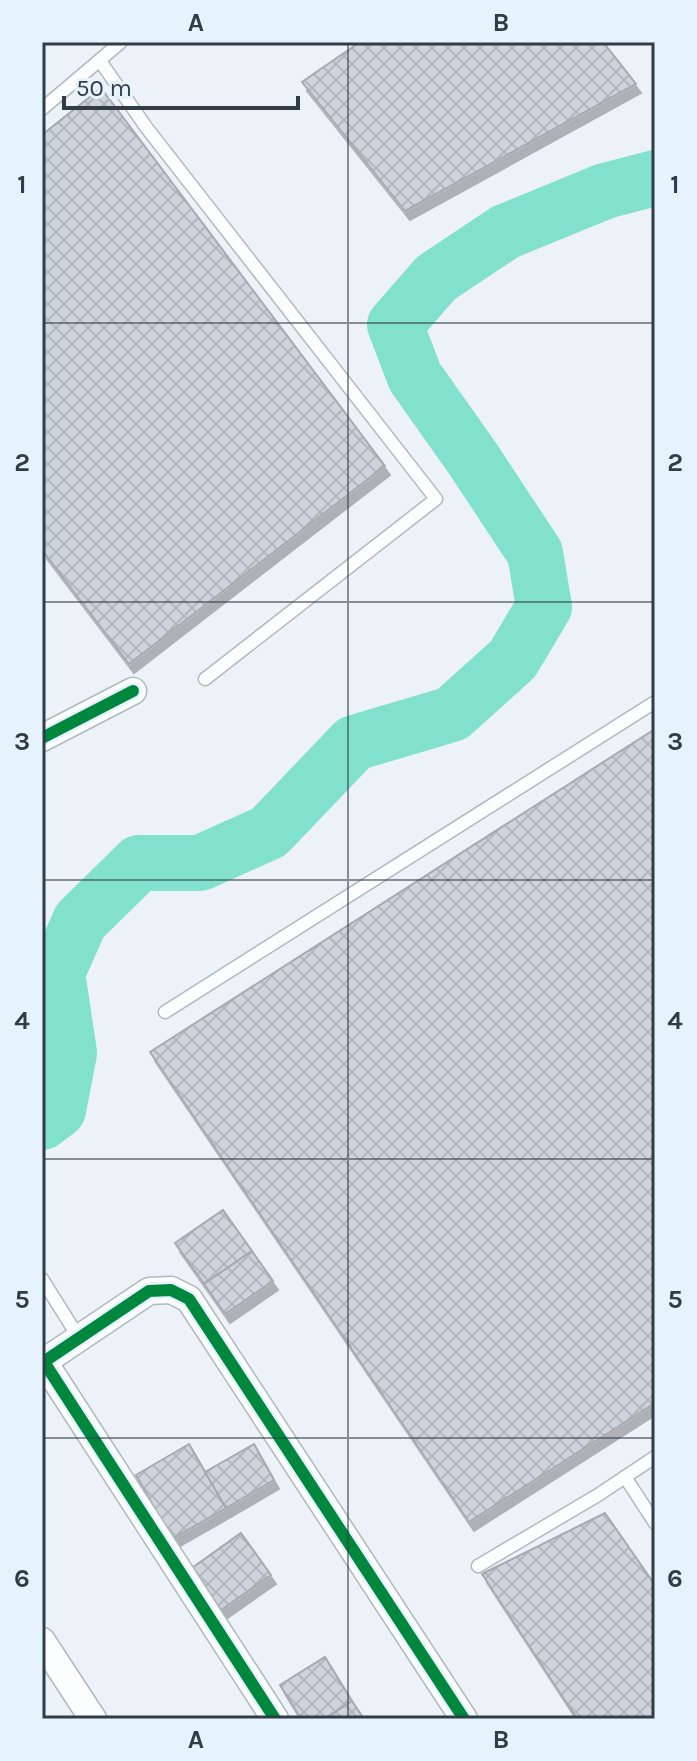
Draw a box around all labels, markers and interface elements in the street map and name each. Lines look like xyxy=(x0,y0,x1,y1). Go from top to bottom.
text: A xyxy=(188,7,204,38)
text: B xyxy=(493,7,509,38)
scale bar xyxy=(64,60,298,110)
text: 50 m xyxy=(76,74,132,102)
text: 1 xyxy=(17,169,27,200)
text: 1 xyxy=(670,169,680,200)
text: 2 xyxy=(14,447,30,478)
text: 2 xyxy=(667,447,683,478)
text: 3 xyxy=(14,726,30,757)
text: 3 xyxy=(667,726,683,757)
text: 4 xyxy=(14,1005,30,1036)
text: 4 xyxy=(667,1005,683,1036)
text: 5 xyxy=(14,1284,30,1315)
text: 5 xyxy=(667,1284,683,1315)
text: 6 xyxy=(14,1563,30,1594)
text: 6 xyxy=(667,1563,683,1594)
text: A xyxy=(188,1724,204,1755)
text: B xyxy=(493,1724,509,1755)

